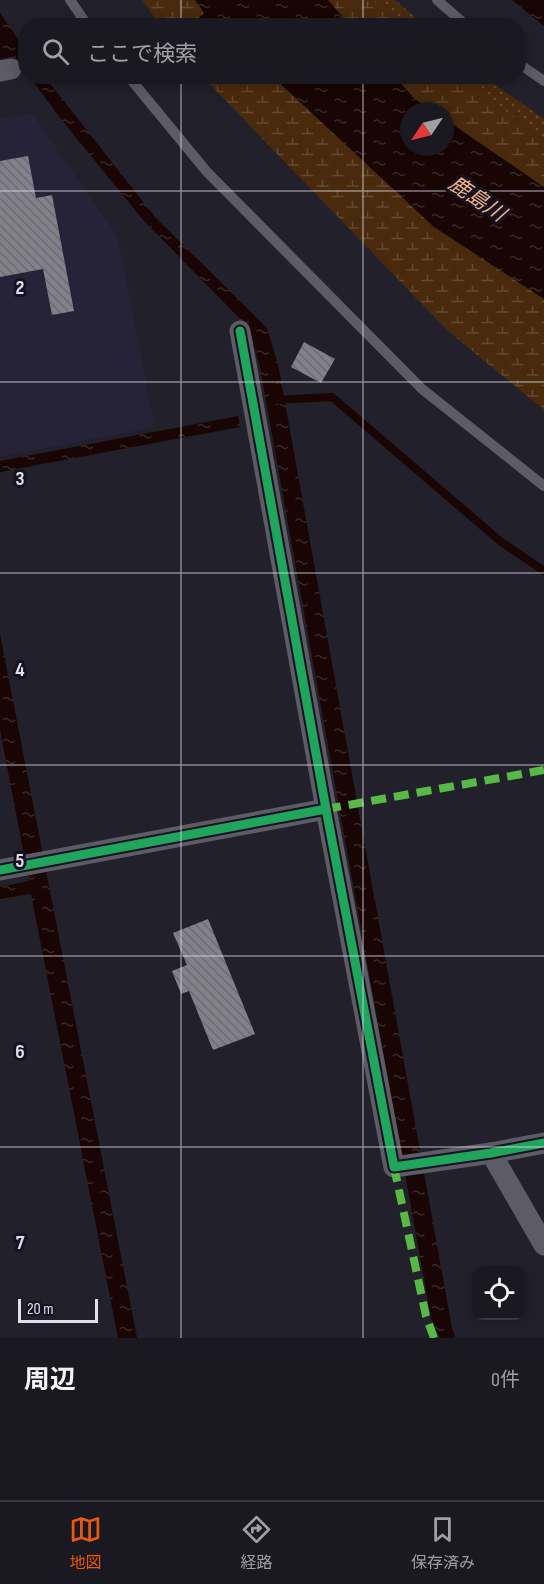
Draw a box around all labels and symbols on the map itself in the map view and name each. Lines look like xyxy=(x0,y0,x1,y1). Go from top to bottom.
north arrow xyxy=(400,102,454,156)
water label: 鹿島川 xyxy=(444,171,512,228)
text: 2 xyxy=(16,276,24,300)
text: 3 xyxy=(16,467,25,491)
text: 4 xyxy=(15,658,25,682)
text: 5 xyxy=(16,849,25,873)
text: 6 xyxy=(15,1040,25,1064)
text: 7 xyxy=(16,1231,25,1255)
scale bar xyxy=(18,1296,98,1324)

